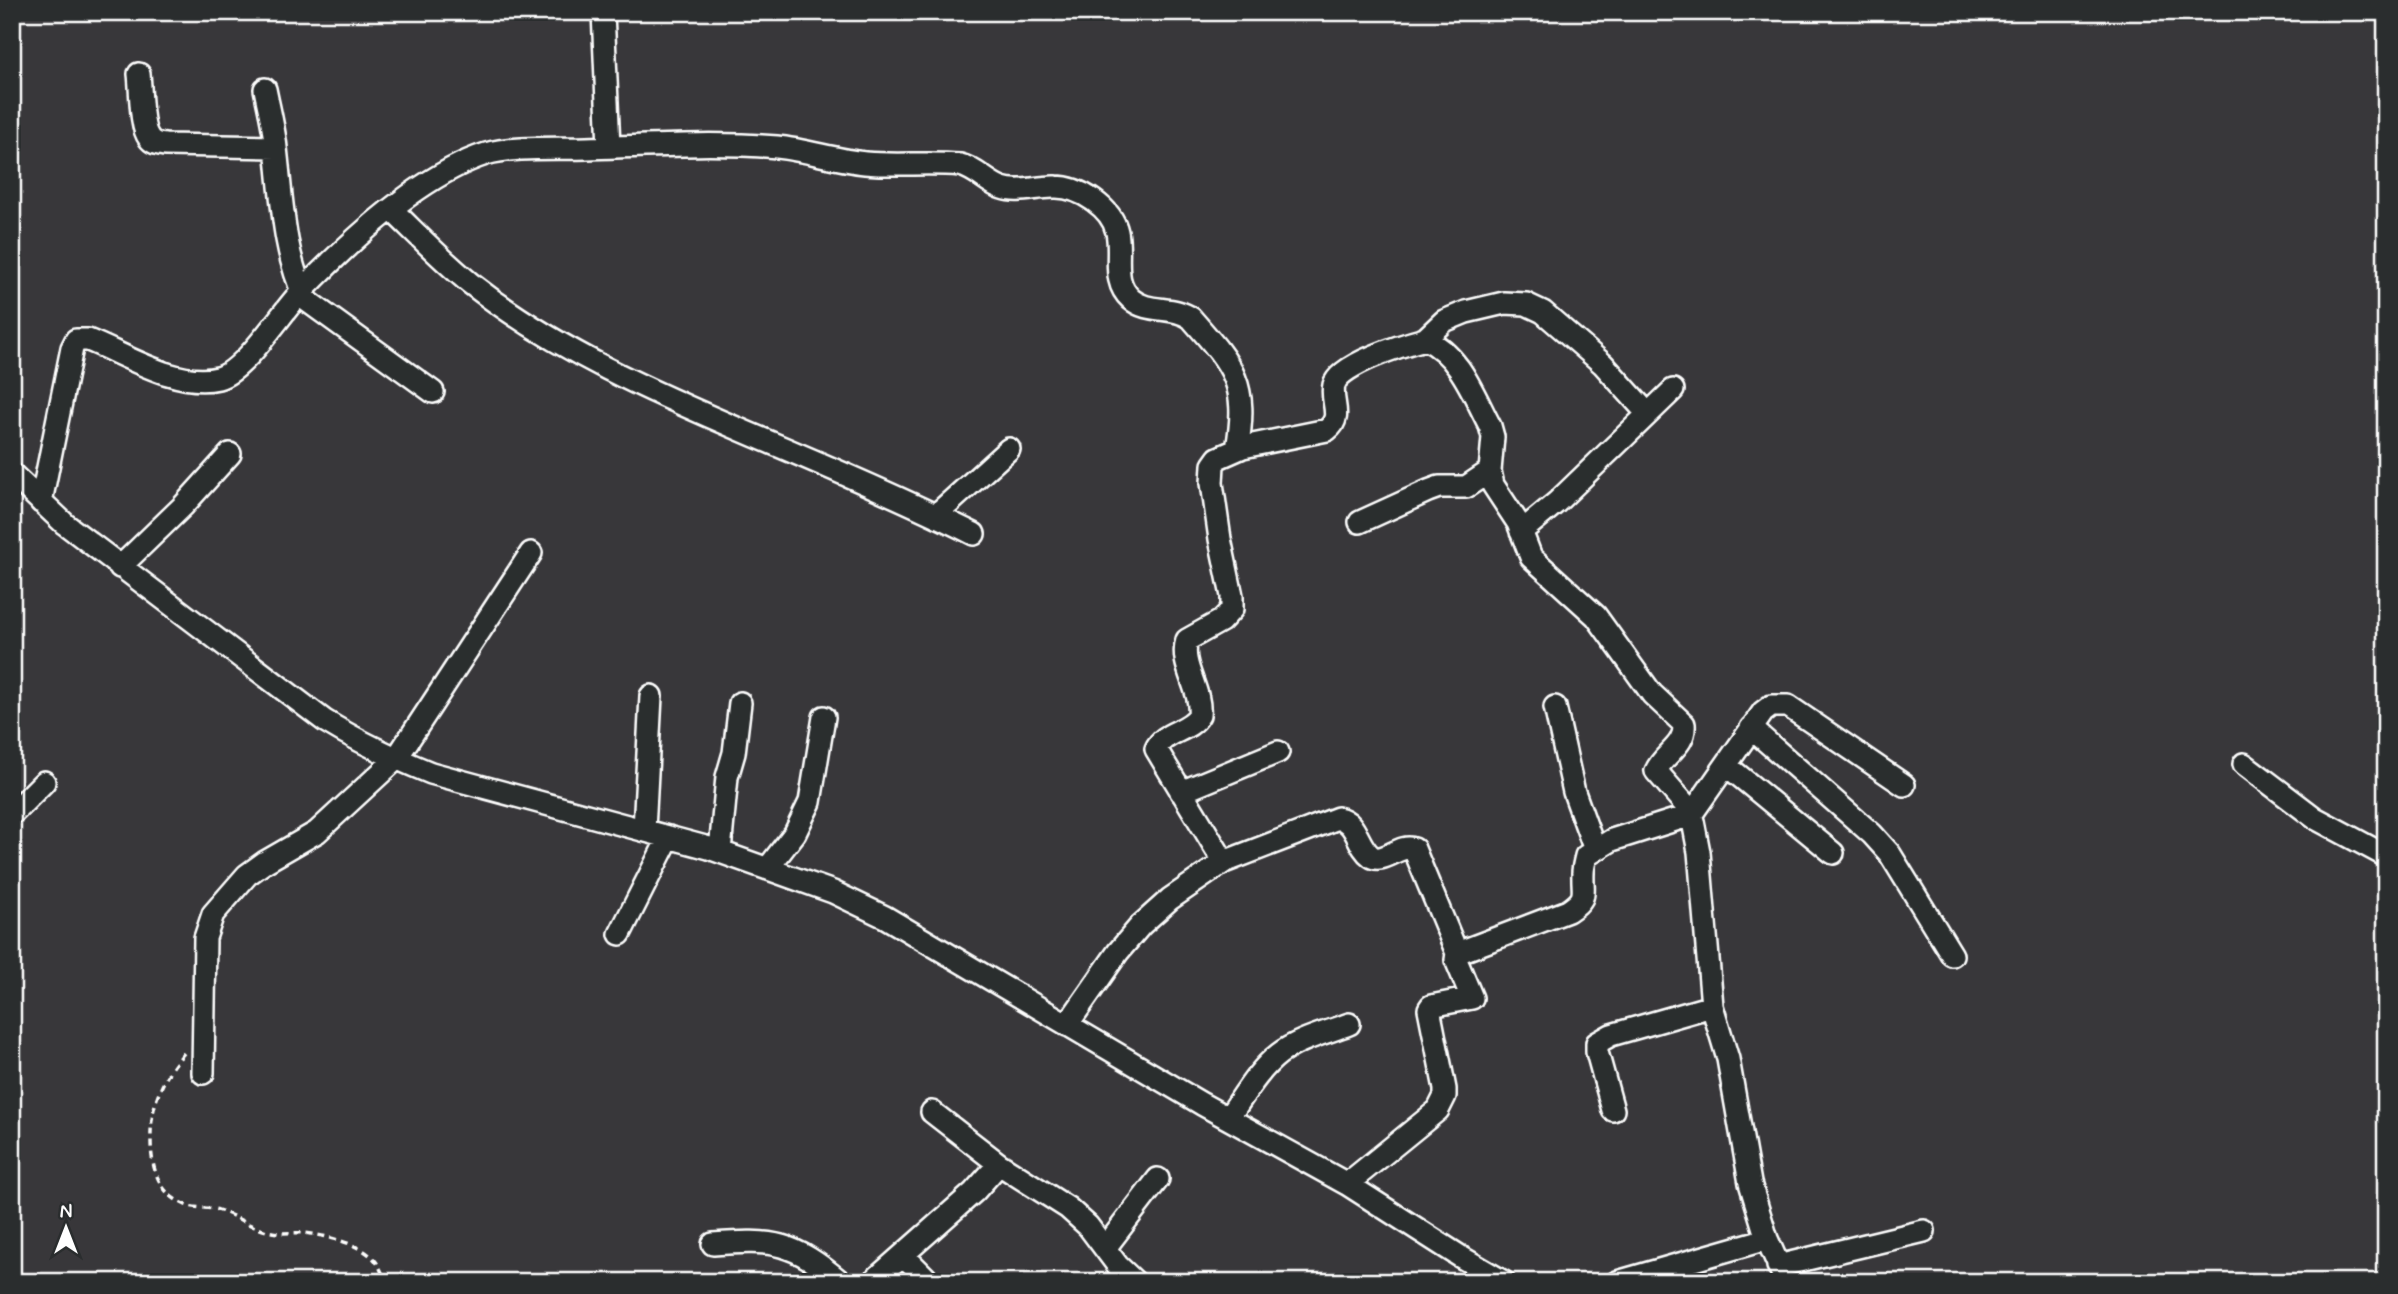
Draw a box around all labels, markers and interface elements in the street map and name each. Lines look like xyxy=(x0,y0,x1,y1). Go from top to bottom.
north arrow xyxy=(32,1192,102,1262)
text: N xyxy=(60,1200,72,1225)

